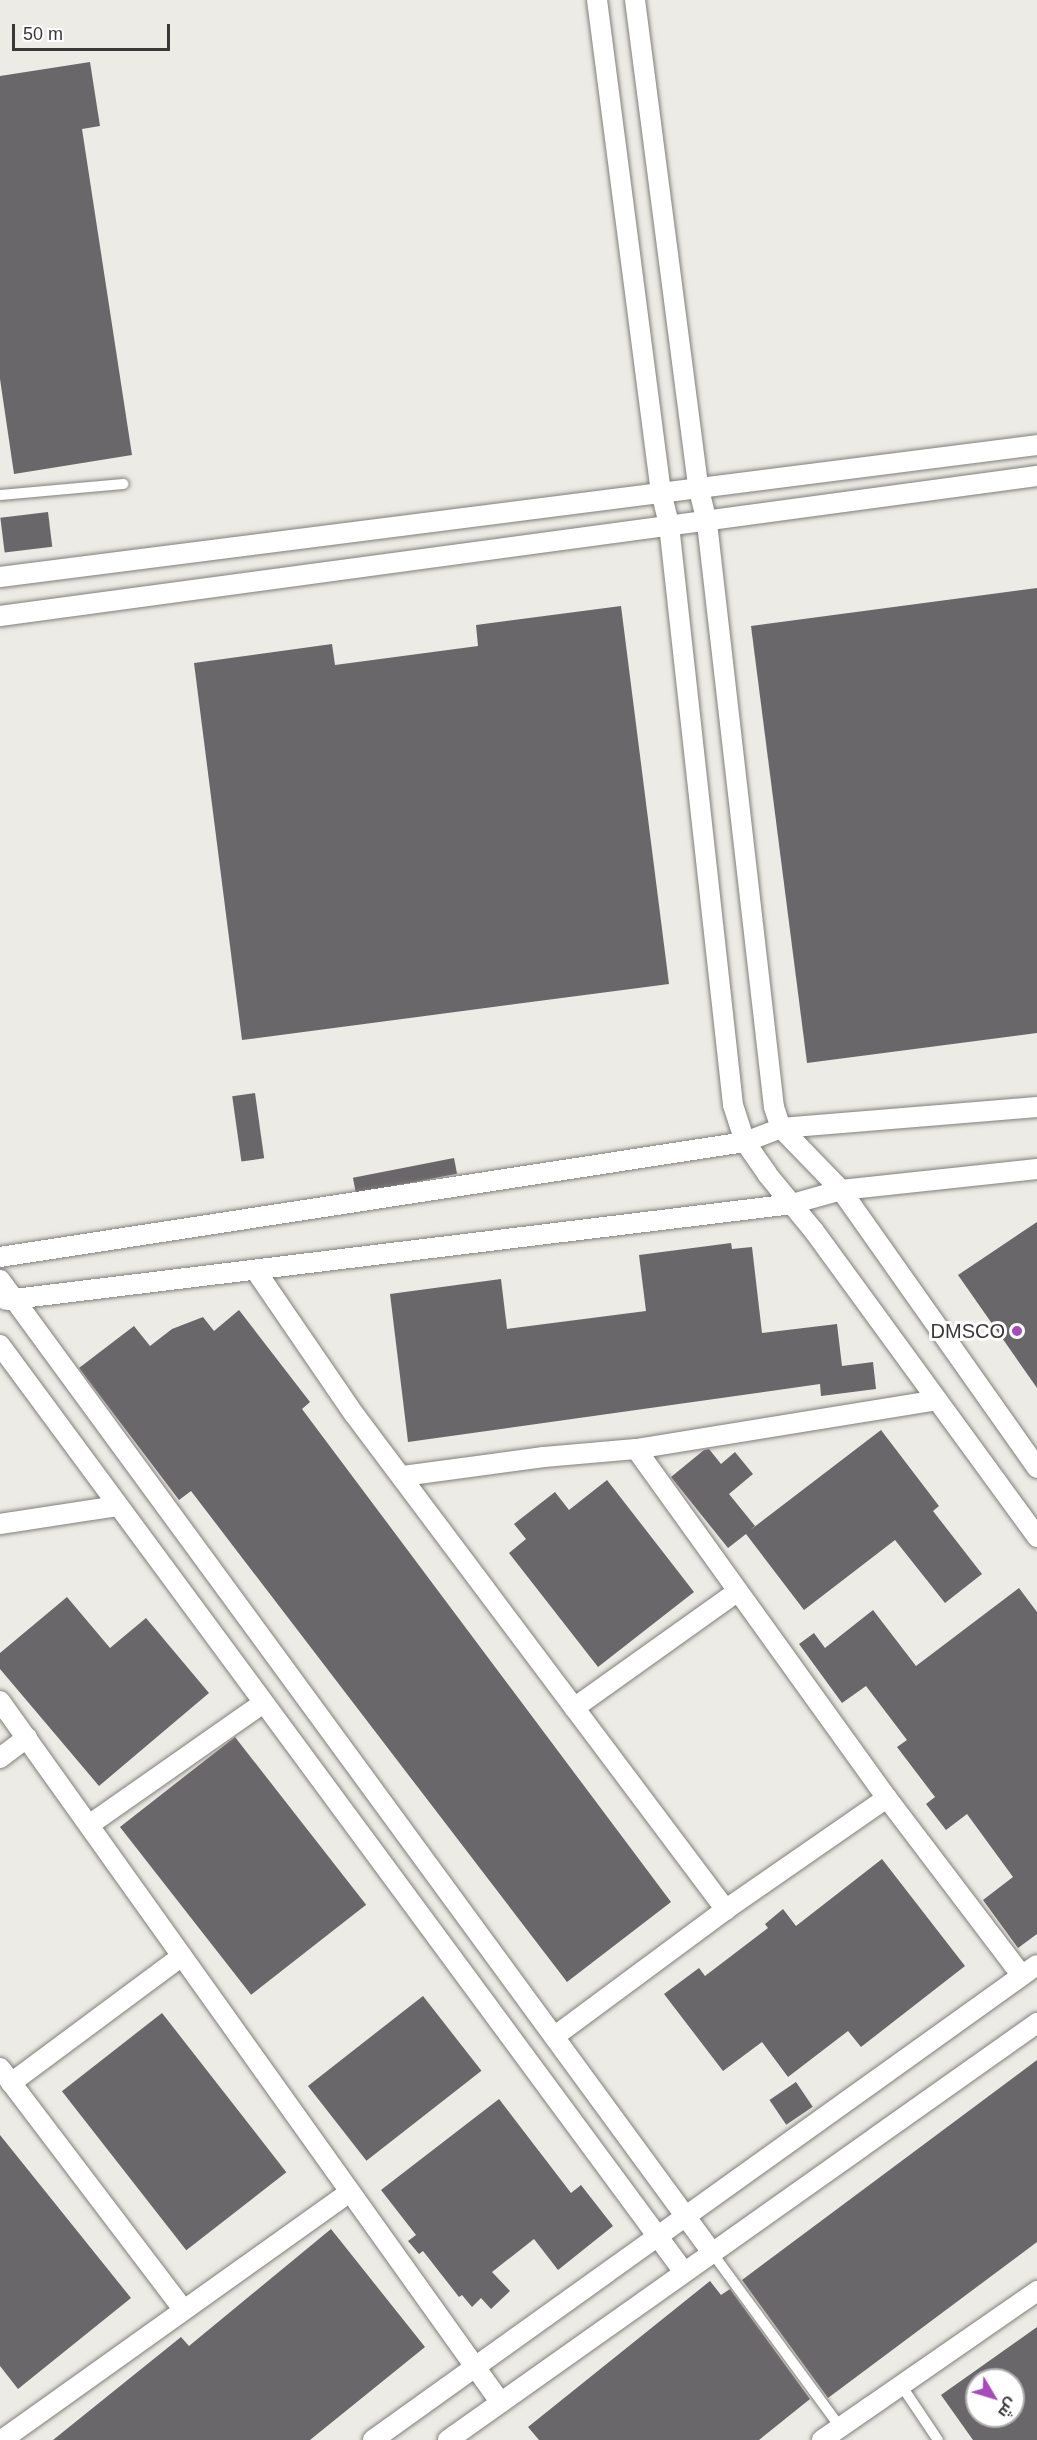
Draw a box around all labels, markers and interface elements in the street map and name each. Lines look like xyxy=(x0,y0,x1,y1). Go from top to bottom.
scale bar xyxy=(15,12,172,50)
text: 50 m xyxy=(23,24,63,44)
place label: DMSCO xyxy=(931,1319,1005,1343)
marker: DMSCO xyxy=(1010,1324,1024,1338)
north arrow xyxy=(965,2368,1025,2428)
text: ش xyxy=(995,2395,1021,2421)

